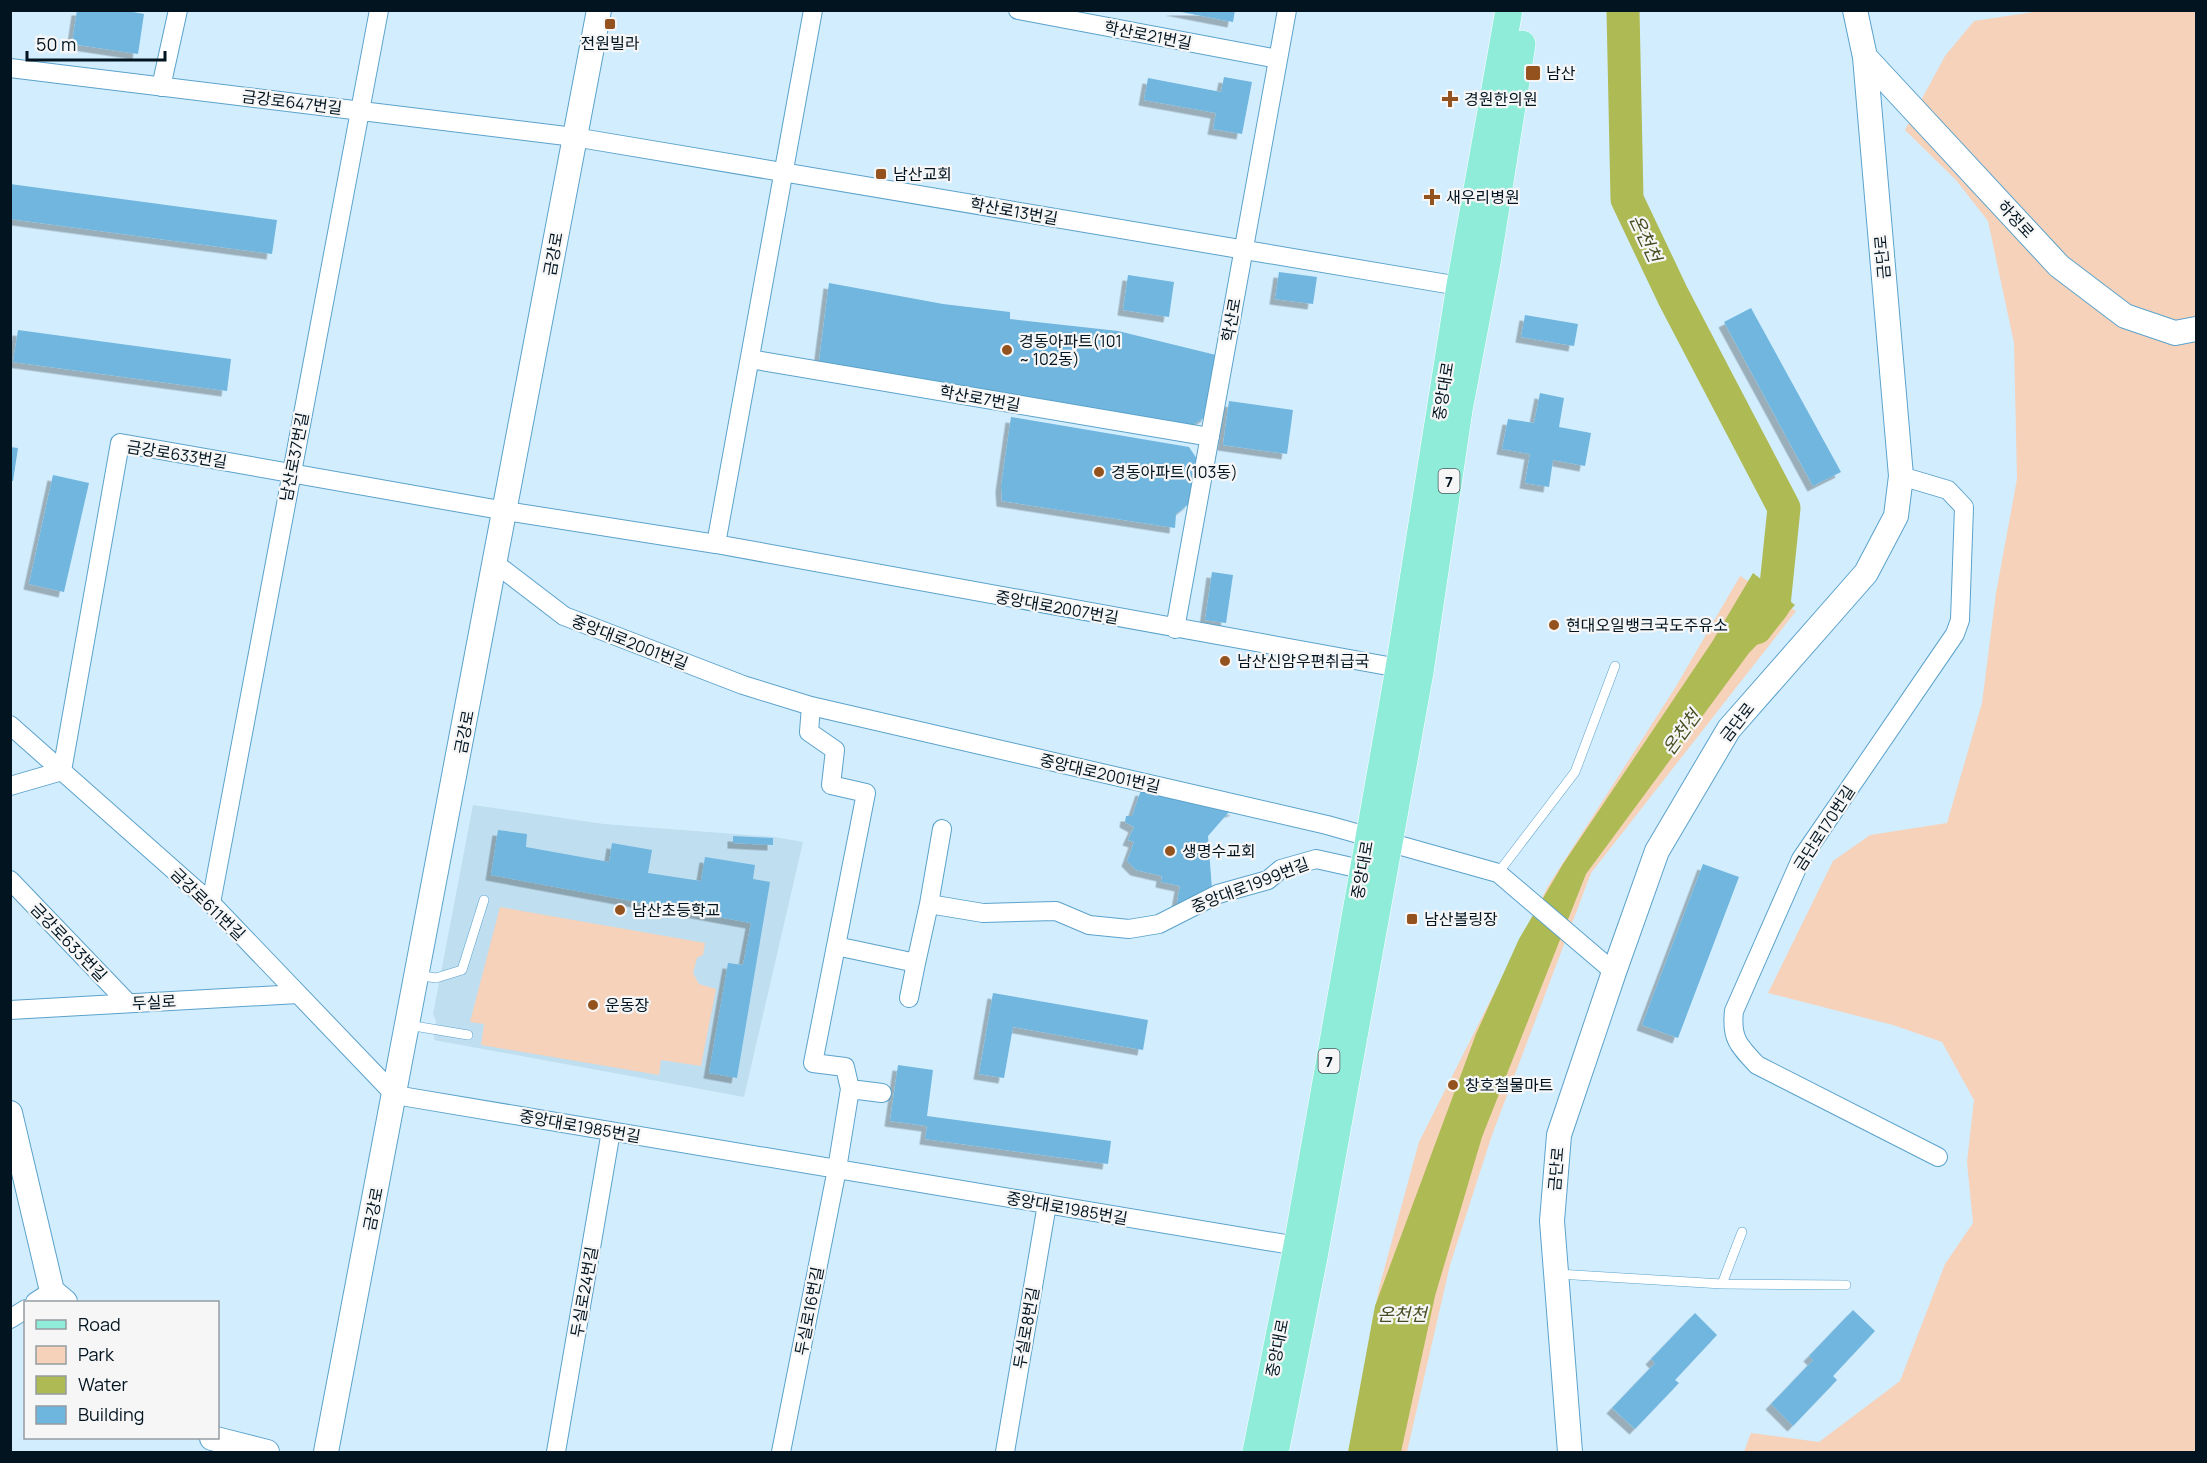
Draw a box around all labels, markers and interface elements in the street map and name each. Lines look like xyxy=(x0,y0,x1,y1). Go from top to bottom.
street label: 학산로21번길 xyxy=(1102,16,1194,54)
marker: 전원빌라 xyxy=(603,17,617,31)
scale bar xyxy=(27,24,165,62)
text: 50 m xyxy=(36,32,76,56)
place label: 전원빌라 xyxy=(581,32,640,54)
place label: 남산 xyxy=(1546,62,1576,84)
marker: 남산 xyxy=(1524,64,1542,82)
street label: 금강로647번길 xyxy=(241,85,343,119)
place label: 경원한의원 xyxy=(1464,88,1538,110)
marker: 경원한의원 xyxy=(1441,90,1459,108)
place label: 남산교회 xyxy=(893,163,952,185)
marker: 남산교회 xyxy=(874,167,888,181)
place label: 새우리병원 xyxy=(1446,186,1520,208)
marker: 새우리병원 xyxy=(1423,188,1441,206)
street label: 학산로13번길 xyxy=(968,192,1060,230)
street label: 하정로 xyxy=(1993,195,2039,243)
water label: 온천천 xyxy=(1625,210,1668,268)
street label: 금강로 xyxy=(538,230,568,278)
street label: 금단로 xyxy=(1869,234,1895,280)
street label: 학산로 xyxy=(1216,296,1246,344)
place label: 경동아파트(101 ~ 102동) xyxy=(1019,330,1122,370)
marker: 경동아파트(101 ~ 102동) xyxy=(1000,343,1014,357)
street label: 중앙대로 xyxy=(1428,360,1459,422)
street label: 학산로7번길 xyxy=(938,380,1022,416)
street label: 남산로37번길 xyxy=(275,410,313,504)
street label: 금강로633번길 xyxy=(125,435,229,473)
place label: 경동아파트(103동) xyxy=(1111,461,1238,483)
marker: 경동아파트(103동) xyxy=(1092,465,1106,479)
road number: 7 xyxy=(1438,469,1460,493)
street label: 중앙대로2007번길 xyxy=(994,585,1120,629)
street label: 중앙대로2001번길 xyxy=(569,610,691,674)
place label: 현대오일뱅크국도주유소 xyxy=(1566,614,1728,636)
marker: 현대오일뱅크국도주유소 xyxy=(1547,618,1561,632)
place label: 남산신암우편취급국 xyxy=(1237,650,1369,672)
marker: 남산신암우편취급국 xyxy=(1218,654,1232,668)
street label: 금단로 xyxy=(1715,698,1759,746)
water label: 온천천 xyxy=(1657,703,1707,759)
street label: 금강로 xyxy=(449,708,479,756)
street label: 중앙대로2001번길 xyxy=(1038,748,1162,798)
street label: 금단로170번길 xyxy=(1788,781,1860,875)
street label: 중앙대로 xyxy=(1346,839,1378,901)
place label: 생명수교회 xyxy=(1182,840,1256,862)
marker: 생명수교회 xyxy=(1163,844,1177,858)
street label: 중앙대로1999번길 xyxy=(1188,852,1312,918)
street label: 금강로611번길 xyxy=(166,863,250,945)
street label: 금강로633번길 xyxy=(26,898,112,986)
place label: 남산초등학교 xyxy=(632,899,720,921)
marker: 남산초등학교 xyxy=(613,903,627,917)
place label: 남산볼링장 xyxy=(1424,908,1498,930)
marker: 남산볼링장 xyxy=(1405,912,1419,926)
street label: 두실로 xyxy=(131,990,177,1014)
place label: 운동장 xyxy=(605,994,649,1016)
marker: 운동장 xyxy=(586,998,600,1012)
road number: 7 xyxy=(1318,1049,1340,1073)
place label: 창호철물마트 xyxy=(1465,1074,1553,1096)
marker: 창호철물마트 xyxy=(1446,1078,1460,1092)
street label: 중앙대로1985번길 xyxy=(518,1104,642,1148)
street label: 금단로 xyxy=(1543,1146,1569,1192)
street label: 금강로 xyxy=(358,1185,388,1233)
street label: 중앙대로1985번길 xyxy=(1005,1186,1129,1230)
street label: 두실로24번길 xyxy=(565,1245,603,1339)
street label: 두실로16번길 xyxy=(790,1265,828,1357)
street label: 두실로8번길 xyxy=(1008,1285,1044,1371)
legend xyxy=(24,1301,219,1439)
water label: 온천천 xyxy=(1377,1302,1429,1326)
text: Road xyxy=(78,1312,121,1336)
street label: 중앙대로 xyxy=(1261,1317,1293,1379)
text: Park xyxy=(78,1342,115,1366)
text: Water xyxy=(78,1372,128,1396)
text: Building xyxy=(78,1402,144,1426)

